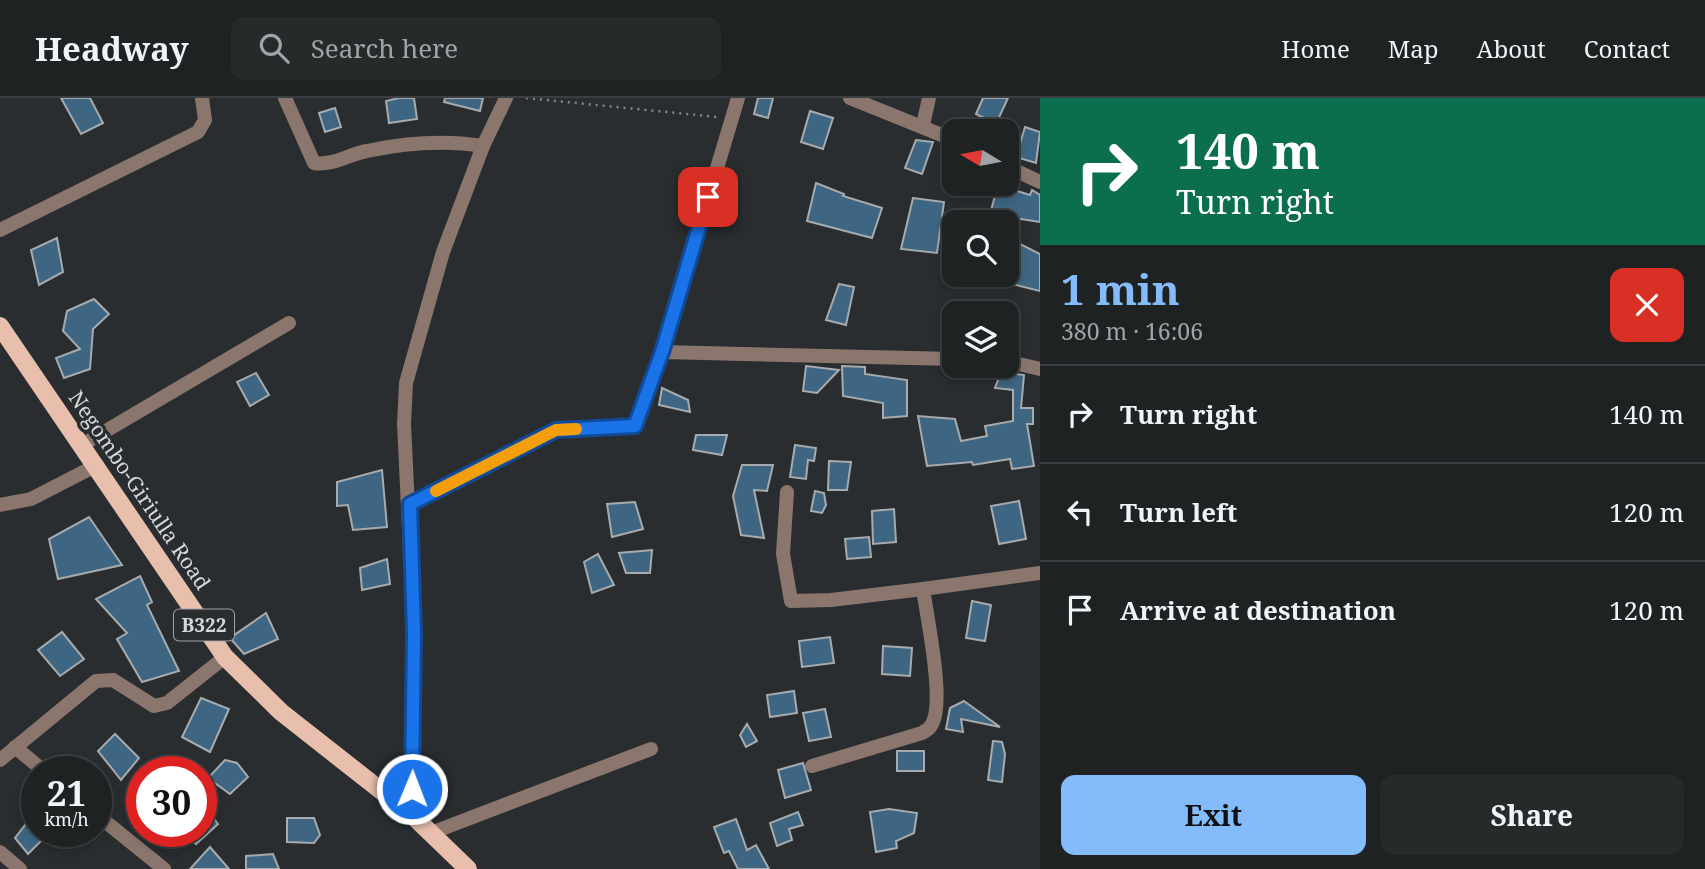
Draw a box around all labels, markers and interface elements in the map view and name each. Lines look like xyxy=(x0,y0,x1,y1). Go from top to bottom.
search box xyxy=(231,17,721,80)
text: Headway xyxy=(35,26,189,71)
icon: search xyxy=(255,29,293,67)
text: Search here xyxy=(311,30,458,66)
text: Home xyxy=(1281,32,1350,65)
text: Map xyxy=(1388,32,1439,65)
text: About xyxy=(1477,32,1546,65)
text: Contact xyxy=(1584,32,1670,65)
text: 140 m xyxy=(1176,117,1320,183)
north arrow xyxy=(942,119,1018,196)
map controls xyxy=(942,119,1019,378)
icon: right xyxy=(1061,126,1152,217)
pin xyxy=(678,167,738,227)
icon: arrive xyxy=(689,178,727,216)
text: Turn right xyxy=(1176,180,1334,223)
button: search xyxy=(942,210,1019,287)
text: 1 min xyxy=(1061,260,1180,317)
button: close xyxy=(1610,268,1684,342)
button: layers xyxy=(942,301,1019,378)
text: 380 m · 16:06 xyxy=(1061,315,1203,347)
street label: Negombo-Giriulla Road xyxy=(63,385,217,595)
icon: right xyxy=(1061,395,1099,433)
text: Turn right xyxy=(1120,396,1257,432)
text: 140 m xyxy=(1609,396,1684,432)
icon: left xyxy=(1061,493,1099,531)
text: Turn left xyxy=(1120,494,1237,530)
text: 120 m xyxy=(1609,494,1684,530)
icon: arrive xyxy=(1061,591,1099,629)
text: Arrive at destination xyxy=(1120,592,1396,628)
text: 120 m xyxy=(1609,592,1684,628)
road number: B322 xyxy=(174,610,234,640)
position arrow xyxy=(375,752,449,826)
speed limit sign: 30 xyxy=(126,756,217,847)
text: 21 xyxy=(47,769,86,816)
button: Exit xyxy=(1061,775,1366,855)
button: Share xyxy=(1380,775,1684,855)
text: km/h xyxy=(44,807,89,831)

